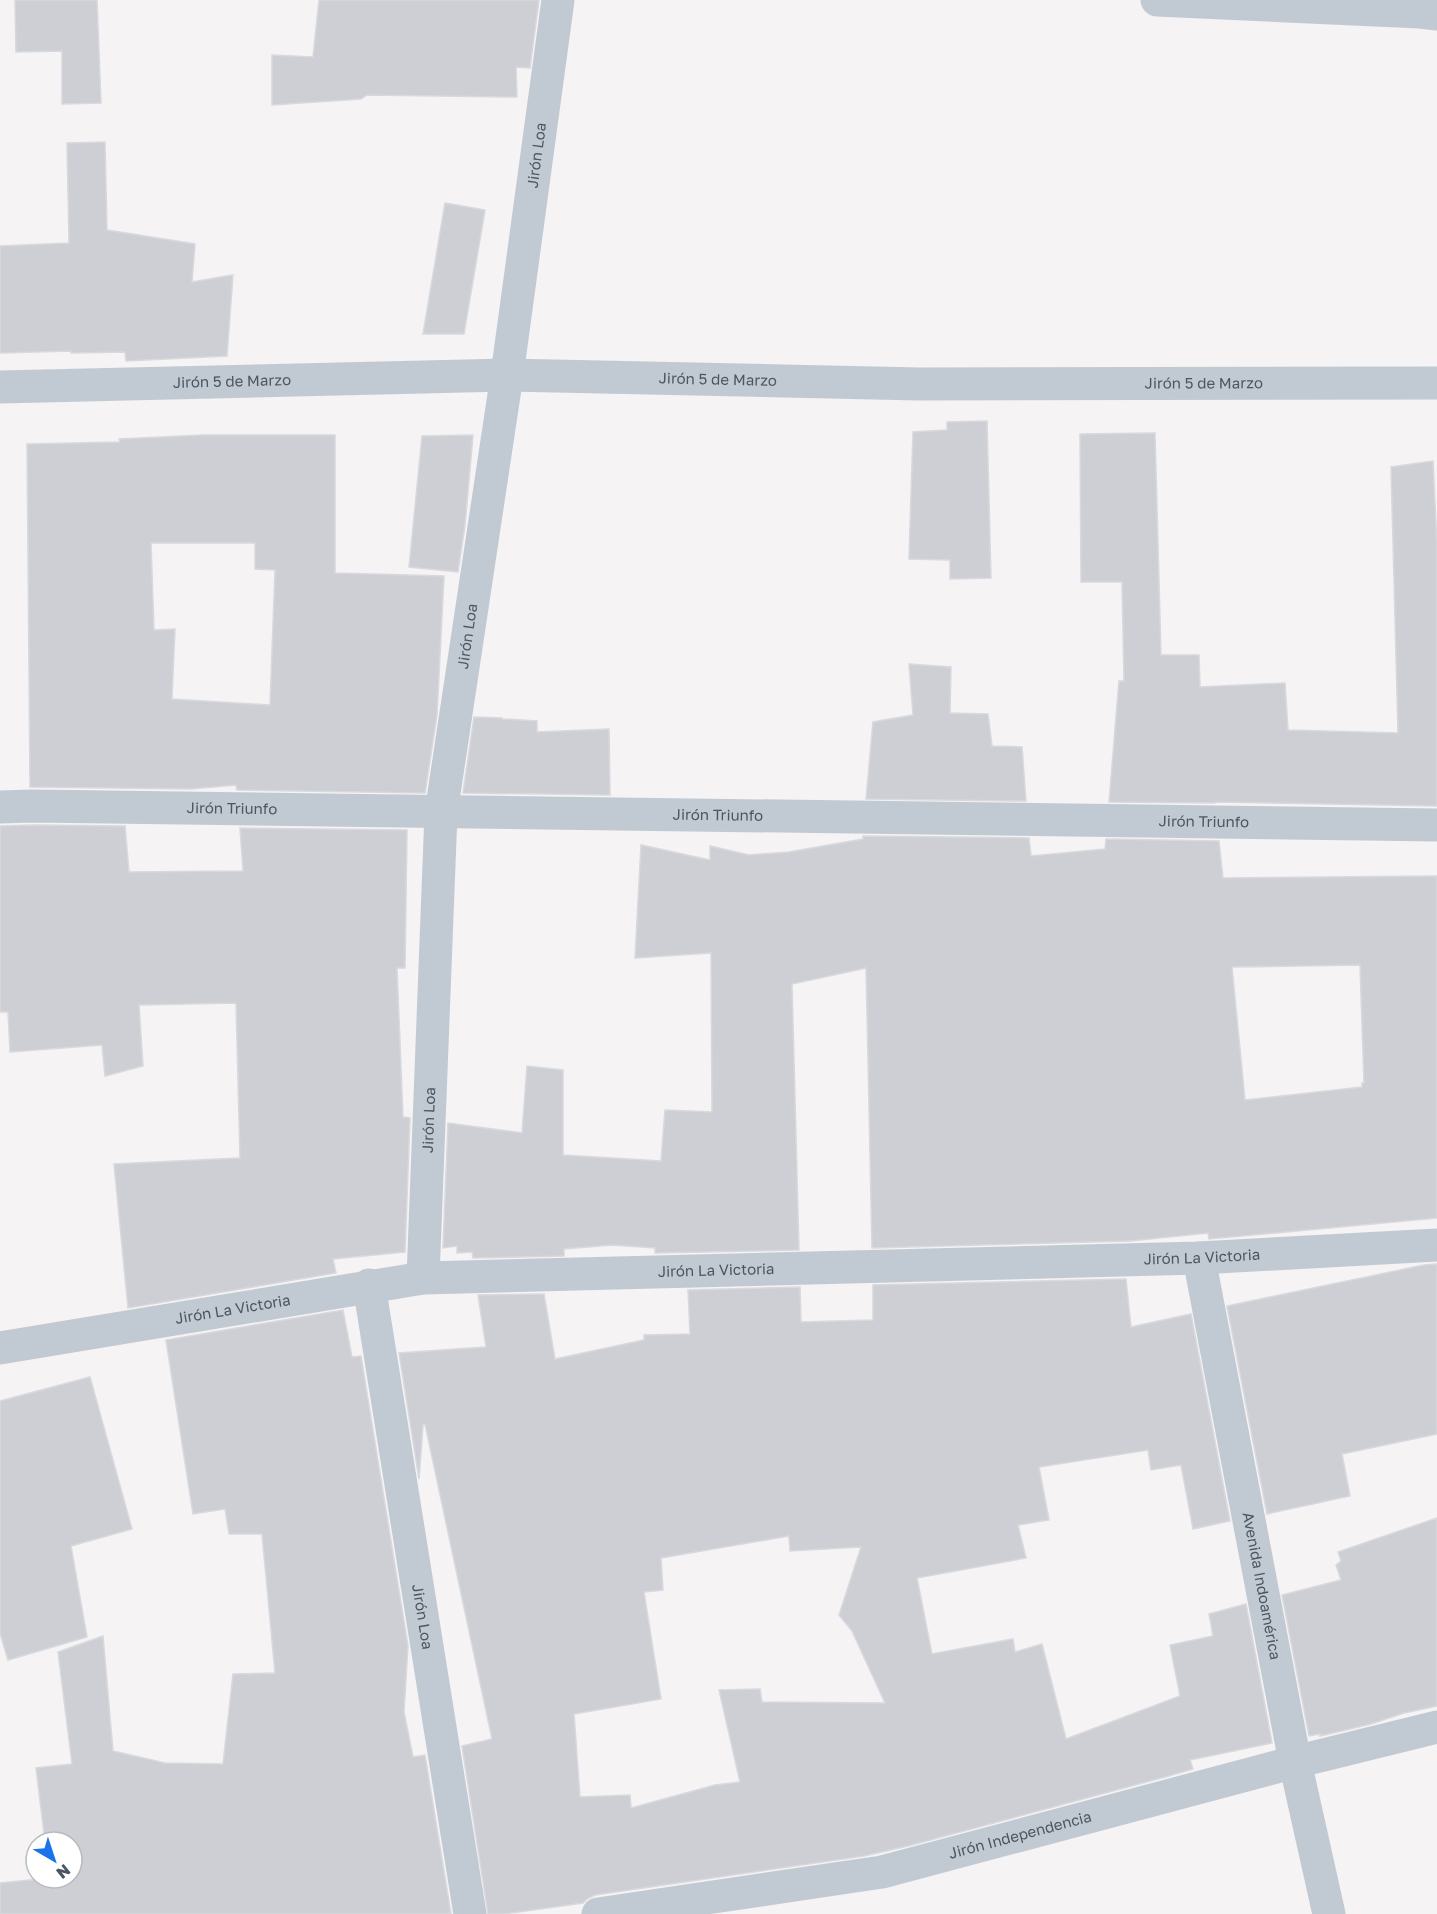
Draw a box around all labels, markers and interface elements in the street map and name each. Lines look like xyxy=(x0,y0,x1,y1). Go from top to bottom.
street label: Jirón Loa xyxy=(523,121,549,189)
street label: Jirón 5 de Marzo xyxy=(658,368,777,389)
street label: Jirón 5 de Marzo xyxy=(173,370,291,391)
street label: Jirón 5 de Marzo xyxy=(1145,373,1263,392)
street label: Jirón Loa xyxy=(453,602,480,670)
street label: Jirón Triunfo xyxy=(187,798,277,817)
street label: Jirón Triunfo xyxy=(673,805,763,824)
street label: Jirón Triunfo xyxy=(1158,811,1249,830)
street label: Jirón Loa xyxy=(418,1087,438,1153)
street label: Jirón La Victoria xyxy=(1143,1245,1261,1267)
street label: Jirón La Victoria xyxy=(658,1259,775,1280)
street label: Jirón La Victoria xyxy=(174,1290,292,1327)
street label: Avenida Indoamérica xyxy=(1240,1511,1285,1661)
street label: Jirón Loa xyxy=(409,1583,437,1651)
street label: Jirón Independencia xyxy=(946,1807,1093,1862)
north arrow xyxy=(24,1830,84,1890)
text: N xyxy=(52,1860,74,1883)

